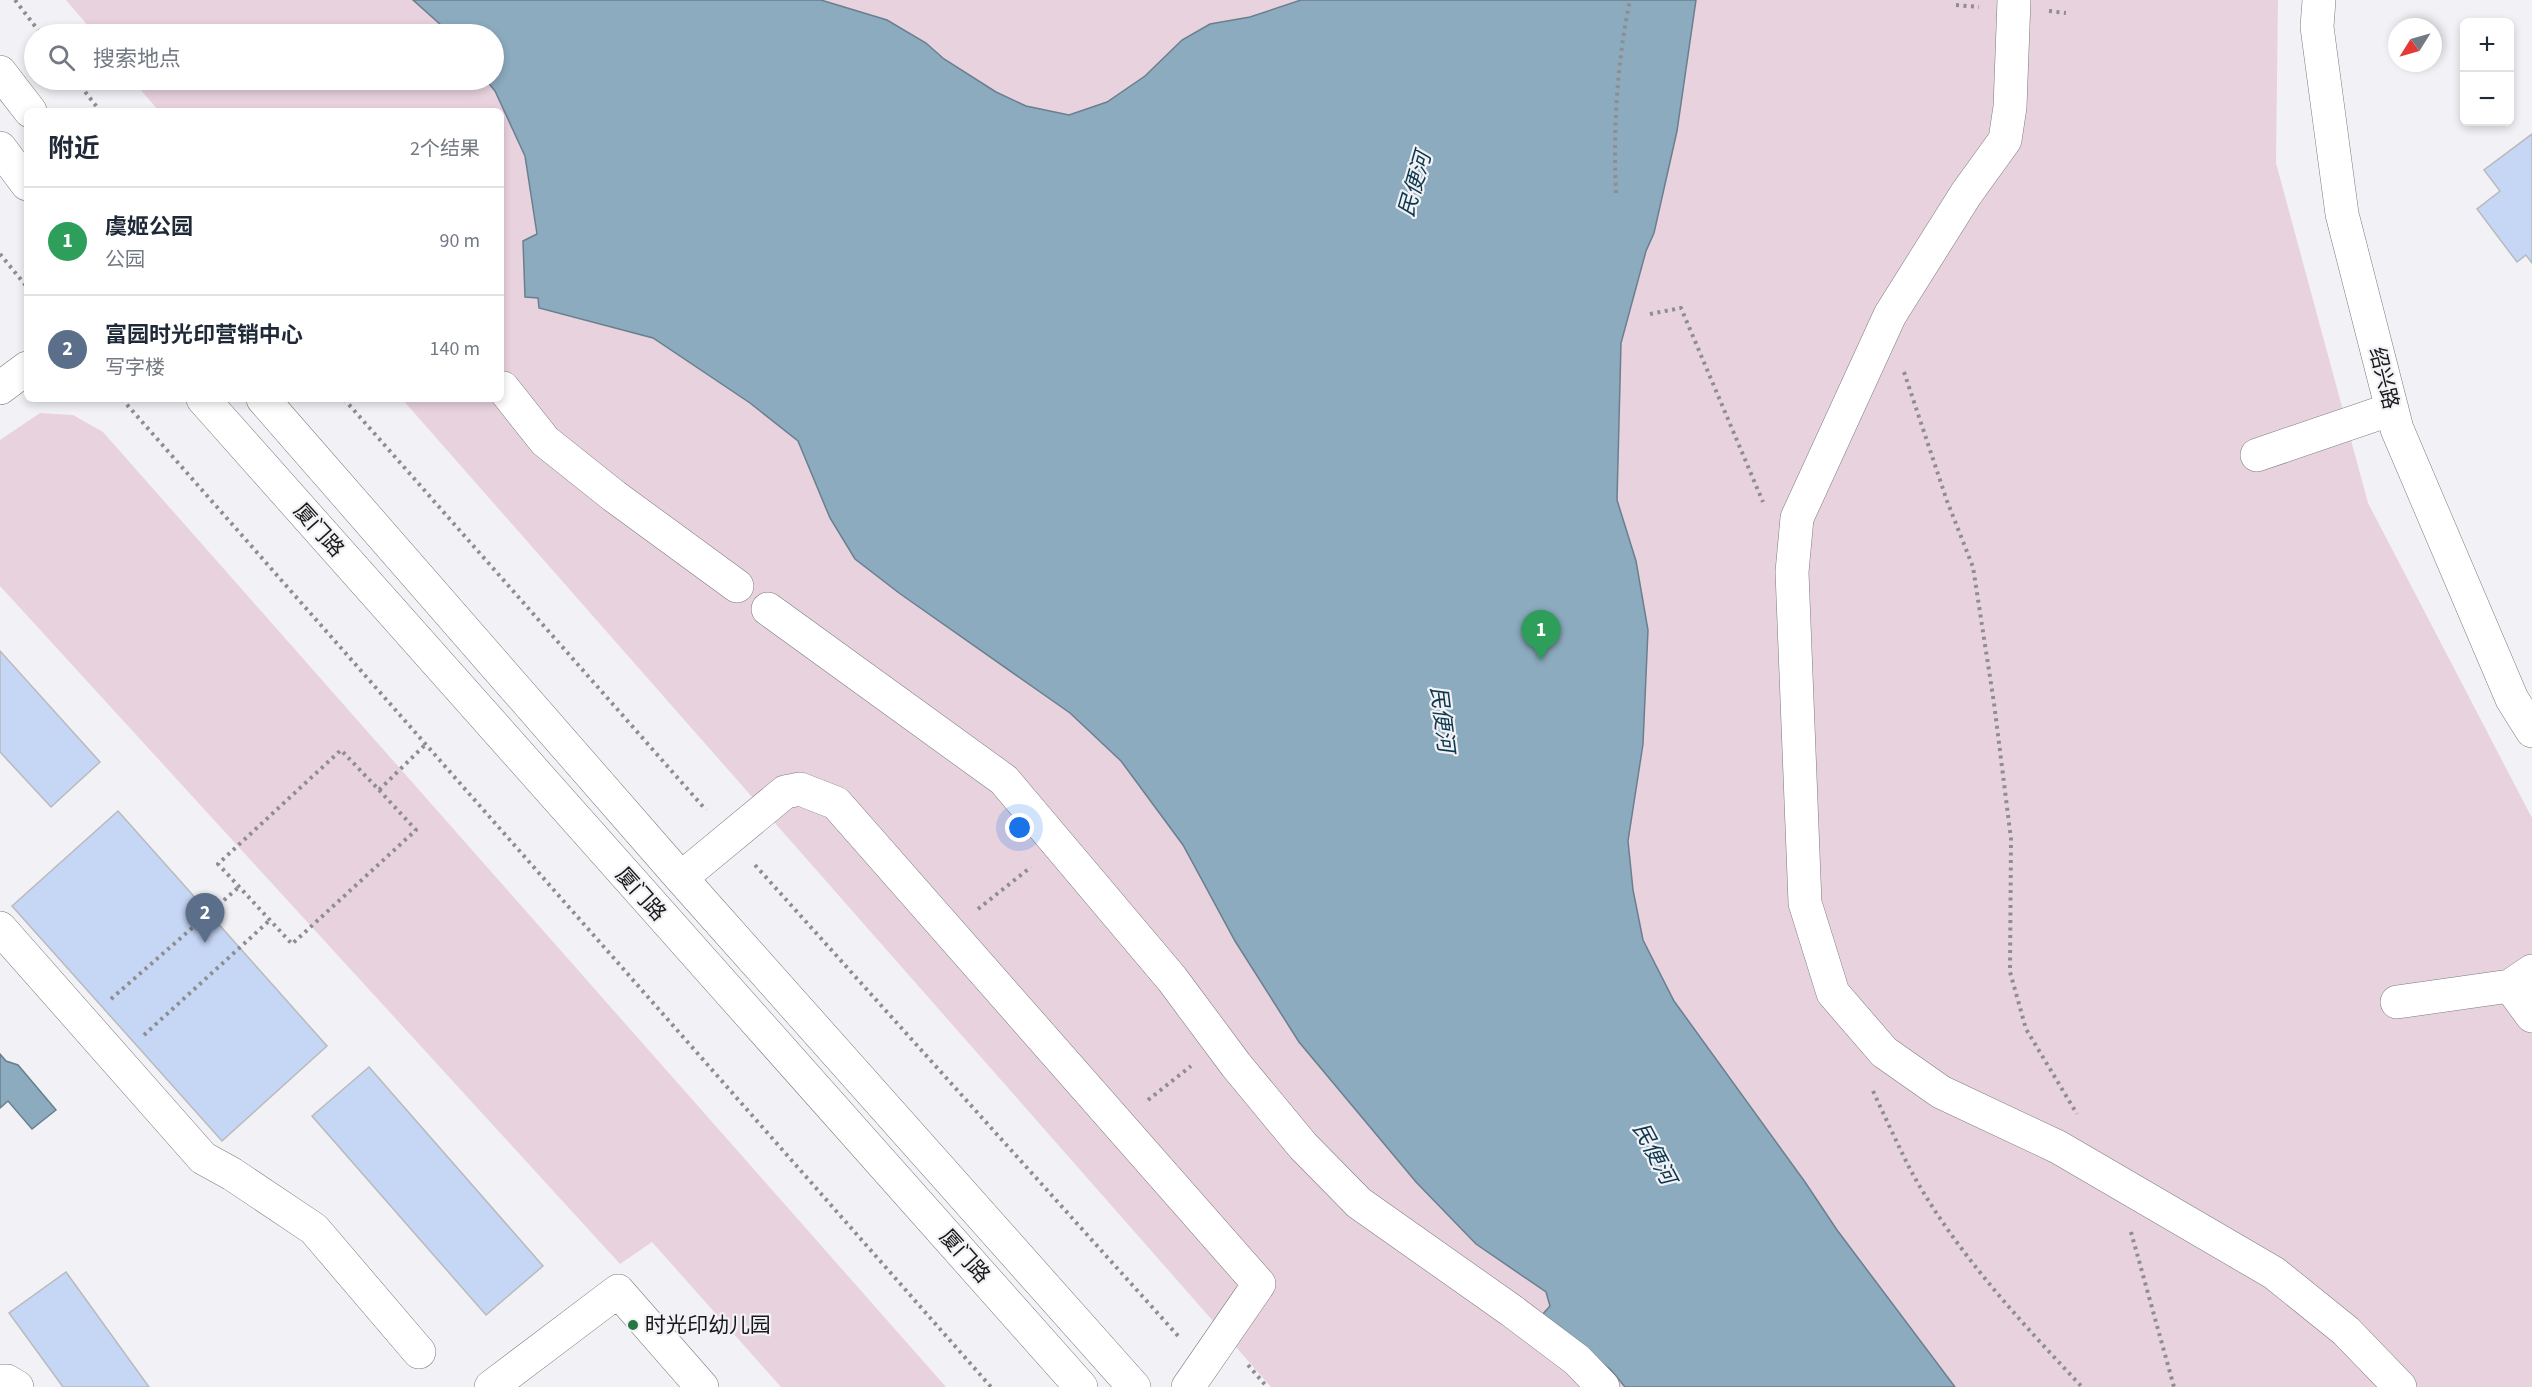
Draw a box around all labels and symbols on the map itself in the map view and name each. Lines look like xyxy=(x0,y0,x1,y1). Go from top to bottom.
north arrow xyxy=(2388,18,2442,72)
water label: 民便河 xyxy=(1390,144,1441,220)
street label: 绍兴路 xyxy=(2362,344,2406,412)
street label: 厦门路 xyxy=(287,497,351,563)
pin: 1 xyxy=(1522,610,1560,660)
water label: 民便河 xyxy=(1422,684,1462,758)
your location xyxy=(1005,813,1034,842)
street label: 厦门路 xyxy=(609,861,673,927)
pin: 2 xyxy=(186,894,224,943)
water label: 民便河 xyxy=(1624,1117,1686,1194)
street label: 厦门路 xyxy=(933,1223,997,1289)
place label: 时光印幼儿园 xyxy=(645,1310,771,1340)
marker: 时光印幼儿园 xyxy=(626,1318,640,1332)

